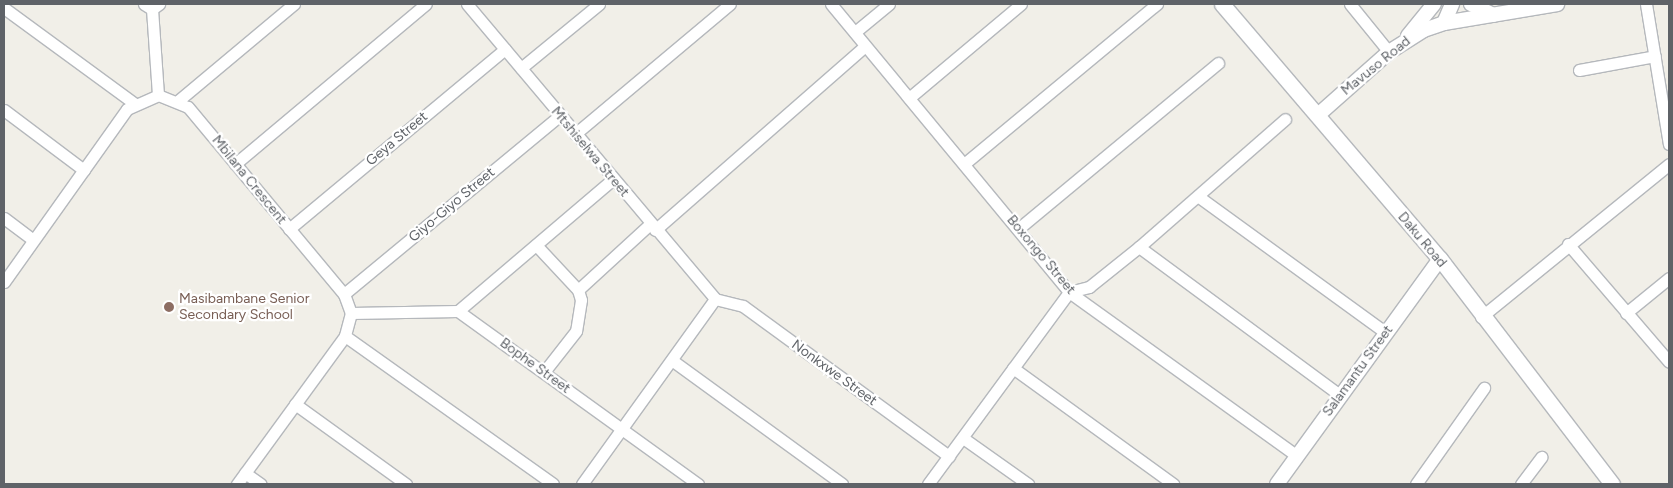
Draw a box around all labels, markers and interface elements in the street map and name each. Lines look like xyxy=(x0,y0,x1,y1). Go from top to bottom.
street label: Mavuso Road xyxy=(1338,33,1414,99)
street label: Mtshiselwa Street xyxy=(547,103,633,201)
street label: Geya Street xyxy=(363,108,431,170)
street label: Mbilana Crescent xyxy=(208,132,290,228)
street label: Giyo-Giyo Street xyxy=(406,164,498,246)
street label: Daku Road xyxy=(1394,209,1450,271)
street label: Boxongo Street xyxy=(1003,212,1079,298)
place label: Masibambane Senior Secondary School xyxy=(179,291,309,324)
marker: Masibambane Senior Secondary School xyxy=(163,301,175,313)
street label: Salamantu Street xyxy=(1319,322,1397,420)
street label: Bophe Street xyxy=(496,335,574,397)
street label: Nonkxwe Street xyxy=(788,336,880,410)

